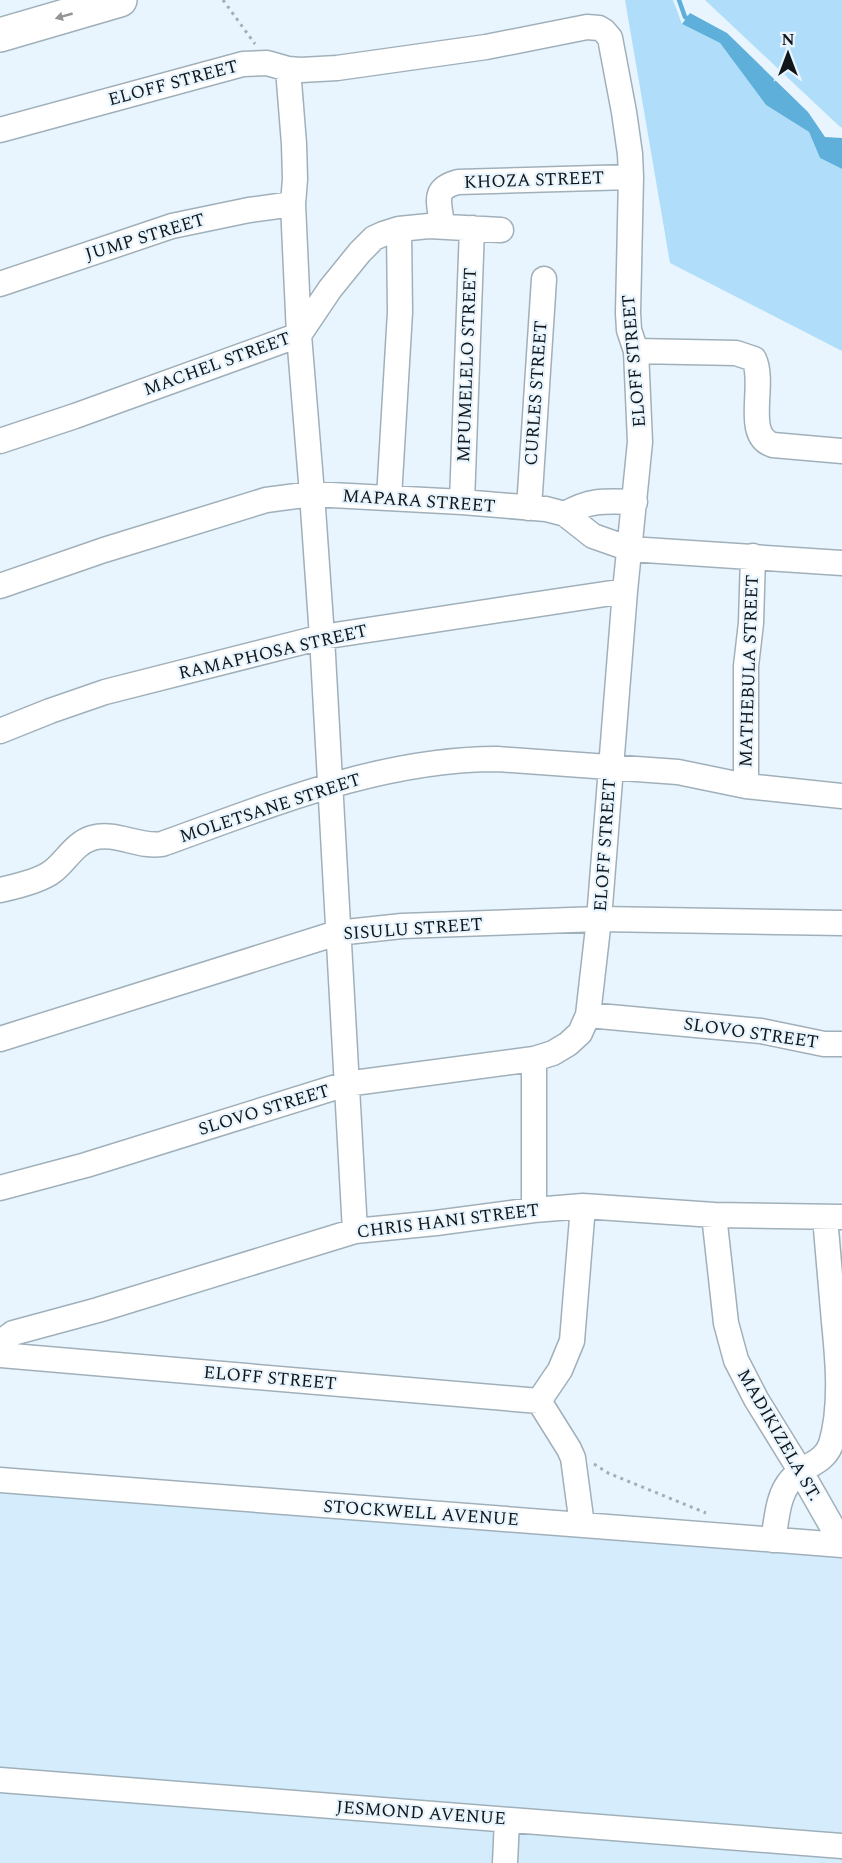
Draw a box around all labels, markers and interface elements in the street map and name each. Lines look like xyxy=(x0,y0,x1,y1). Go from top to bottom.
one-way arrow xyxy=(54,12,72,21)
north arrow xyxy=(758,24,818,84)
text: N xyxy=(781,28,795,52)
street label: ELOFF STREET xyxy=(105,53,241,113)
street label: KHOZA STREET xyxy=(463,164,605,196)
street label: JUMP STREET xyxy=(82,206,208,268)
street label: MPUMELELO STREET xyxy=(450,267,484,463)
street label: ELOFF STREET xyxy=(615,293,653,429)
street label: CURLES STREET xyxy=(517,320,555,466)
street label: MACHEL STREET xyxy=(140,325,294,403)
street label: MAPARA STREET xyxy=(342,482,496,520)
street label: MATHEBULA STREET xyxy=(732,574,766,768)
street label: RAMAPHOSA STREET xyxy=(176,617,370,687)
street label: MOLETSANE STREET xyxy=(176,766,364,850)
street label: ELOFF STREET xyxy=(587,778,623,912)
street label: SISULU STREET xyxy=(342,911,484,947)
street label: SLOVO STREET xyxy=(682,1010,820,1056)
street label: SLOVO STREET xyxy=(195,1077,333,1143)
street label: CHRIS HANI STREET xyxy=(355,1196,541,1246)
street label: ELOFF STREET xyxy=(202,1359,338,1397)
street label: MADIKIZELA ST. xyxy=(730,1364,828,1506)
street label: STOCKWELL AVENUE xyxy=(322,1493,520,1533)
street label: JESMOND AVENUE xyxy=(335,1794,507,1832)

